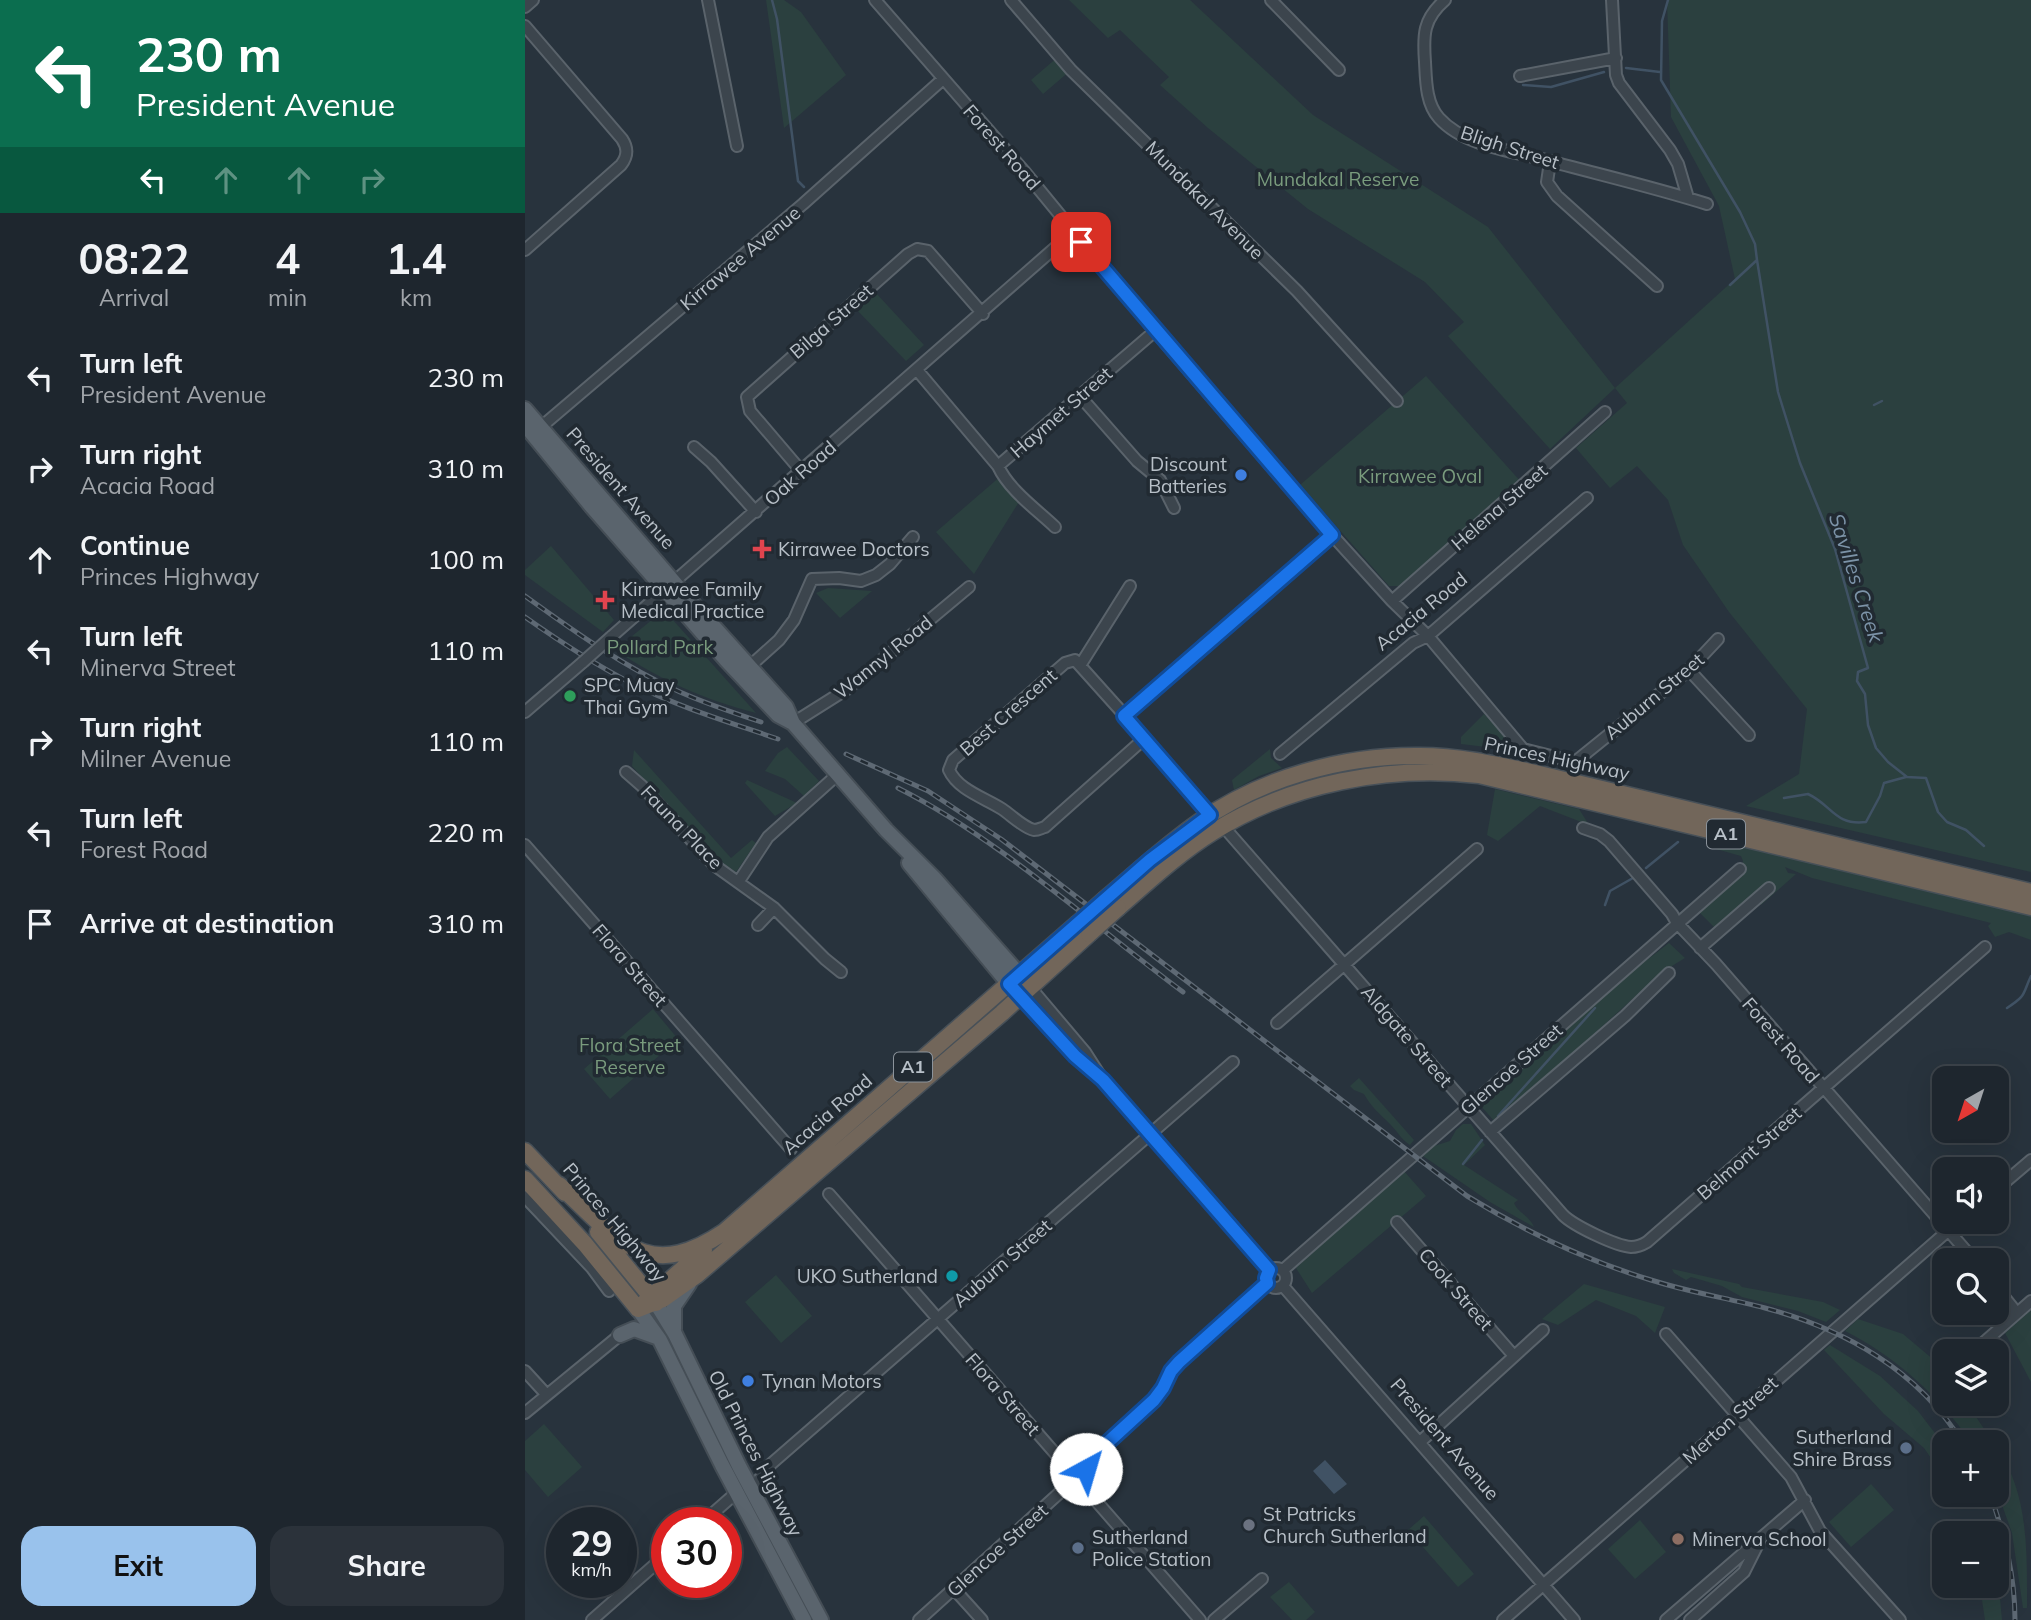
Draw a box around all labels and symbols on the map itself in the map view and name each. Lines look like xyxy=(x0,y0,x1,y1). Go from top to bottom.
street label: Forest Road xyxy=(958,99,1046,195)
street label: Bligh Street xyxy=(1458,120,1563,174)
street label: Mundakal Avenue xyxy=(1141,136,1269,264)
park label: Mundakal Reserve xyxy=(1257,167,1419,191)
street label: Kirrawee Avenue xyxy=(675,201,805,315)
pin xyxy=(1051,212,1111,272)
street label: Bilga Street xyxy=(785,278,878,364)
street label: Haymet Street xyxy=(1005,361,1117,463)
street label: President Avenue xyxy=(561,422,681,554)
street label: Oak Road xyxy=(759,435,841,511)
place label: Discount Batteries xyxy=(1148,452,1227,498)
street label: Helena Street xyxy=(1446,458,1552,555)
park label: Kirrawee Oval xyxy=(1358,464,1482,488)
marker: Discount Batteries xyxy=(1233,467,1249,483)
water label: Savilles Creek xyxy=(1824,510,1890,647)
place label: Kirrawee Doctors xyxy=(778,537,930,561)
marker: Kirrawee Doctors xyxy=(752,539,772,559)
street label: Acacia Road xyxy=(1370,567,1472,655)
place label: Kirrawee Family Medical Practice xyxy=(621,577,764,623)
marker: Kirrawee Family Medical Practice xyxy=(595,590,615,610)
street label: Wannyl Road xyxy=(829,610,937,704)
park label: Pollard Park xyxy=(607,635,713,659)
street label: Auburn Street xyxy=(1599,647,1709,745)
street label: Best Crescent xyxy=(954,663,1062,761)
place label: SPC Muay Thai Gym xyxy=(584,673,675,719)
marker: SPC Muay Thai Gym xyxy=(562,688,578,704)
street label: Princes Highway xyxy=(1482,731,1632,785)
street label: Fauna Place xyxy=(636,780,728,874)
road number: A1 xyxy=(1707,820,1745,848)
street label: Flora Street xyxy=(588,919,673,1012)
street label: Aldgate Street xyxy=(1356,980,1458,1092)
street label: Forest Road xyxy=(1737,992,1825,1088)
street label: Glencoe Street xyxy=(1455,1018,1567,1120)
park label: Flora Street Reserve xyxy=(579,1033,681,1079)
road number: A1 xyxy=(894,1052,932,1082)
north arrow xyxy=(1932,1066,2009,1143)
street label: Acacia Road xyxy=(777,1068,877,1160)
street label: Belmont Street xyxy=(1692,1101,1806,1205)
street label: Princes Highway xyxy=(558,1158,672,1286)
street label: Auburn Street xyxy=(948,1213,1056,1312)
street label: Cook Street xyxy=(1414,1243,1499,1335)
place label: UKO Sutherland xyxy=(797,1264,938,1288)
marker: UKO Sutherland xyxy=(944,1268,960,1284)
street label: Flora Street xyxy=(961,1348,1046,1441)
street label: Old Princes Highway xyxy=(704,1366,808,1540)
place label: Tynan Motors xyxy=(762,1369,882,1393)
street label: Merton Street xyxy=(1677,1371,1783,1469)
marker: Tynan Motors xyxy=(740,1373,756,1389)
street label: President Avenue xyxy=(1385,1373,1505,1505)
place label: Sutherland Shire Brass xyxy=(1792,1425,1892,1471)
position arrow xyxy=(1049,1432,1123,1506)
marker: Sutherland Shire Brass xyxy=(1898,1440,1914,1456)
street label: Glencoe Street xyxy=(941,1498,1053,1602)
place label: St Patricks Church Sutherland xyxy=(1263,1502,1427,1548)
speed limit sign: 30 xyxy=(651,1507,742,1598)
marker: St Patricks Church Sutherland xyxy=(1241,1517,1257,1533)
place label: Sutherland Police Station xyxy=(1092,1525,1211,1571)
place label: Minerva School xyxy=(1692,1527,1827,1551)
marker: Minerva School xyxy=(1670,1531,1686,1547)
marker: Sutherland Police Station xyxy=(1070,1540,1086,1556)

